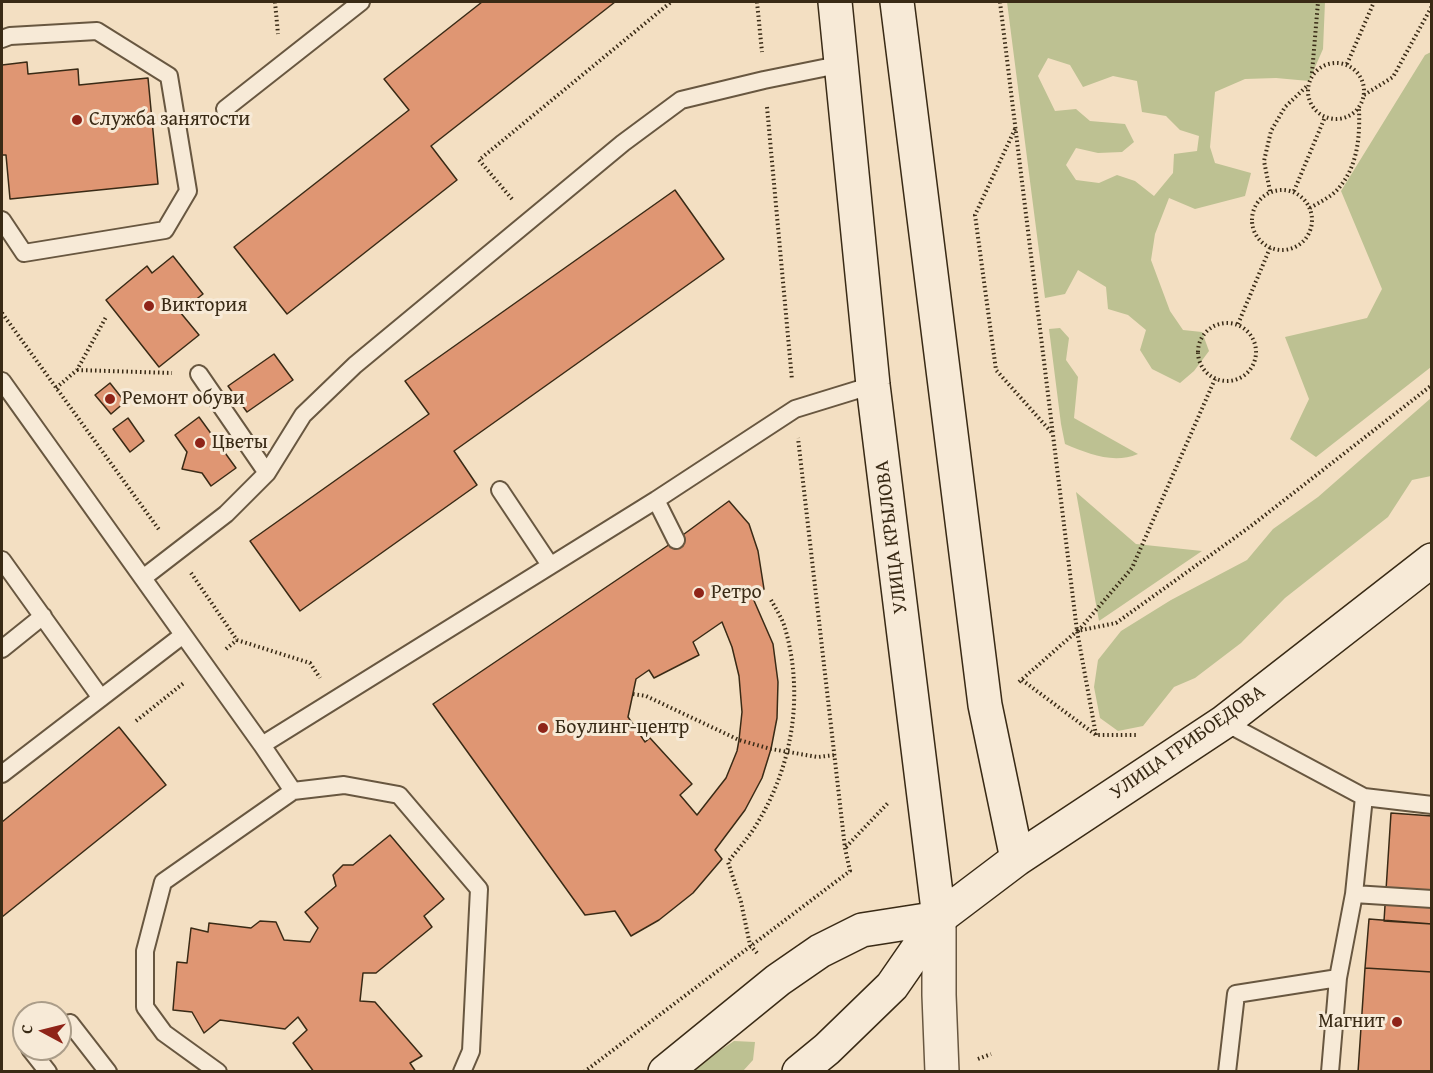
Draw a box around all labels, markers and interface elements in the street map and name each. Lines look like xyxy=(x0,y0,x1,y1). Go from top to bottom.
place label: Служба занятости xyxy=(89,108,250,132)
marker: Служба занятости xyxy=(70,113,84,127)
place label: Виктория xyxy=(161,294,247,318)
marker: Виктория xyxy=(142,299,156,313)
place label: Ремонт обуви xyxy=(122,387,245,411)
marker: Ремонт обуви xyxy=(103,392,117,406)
place label: Цветы xyxy=(212,431,268,455)
marker: Цветы xyxy=(193,436,207,450)
street label: УЛИЦА КРЫЛОВА xyxy=(871,459,913,615)
place label: Ретро xyxy=(711,581,762,605)
marker: Ретро xyxy=(692,586,706,600)
street label: УЛИЦА ГРИБОЕДОВА xyxy=(1106,680,1270,806)
place label: Боулинг-центр xyxy=(555,716,689,740)
marker: Боулинг-центр xyxy=(536,721,550,735)
north arrow xyxy=(12,1001,72,1061)
place label: Магнит xyxy=(1318,1010,1385,1034)
marker: Магнит xyxy=(1390,1015,1404,1029)
text: С xyxy=(14,1023,39,1035)

